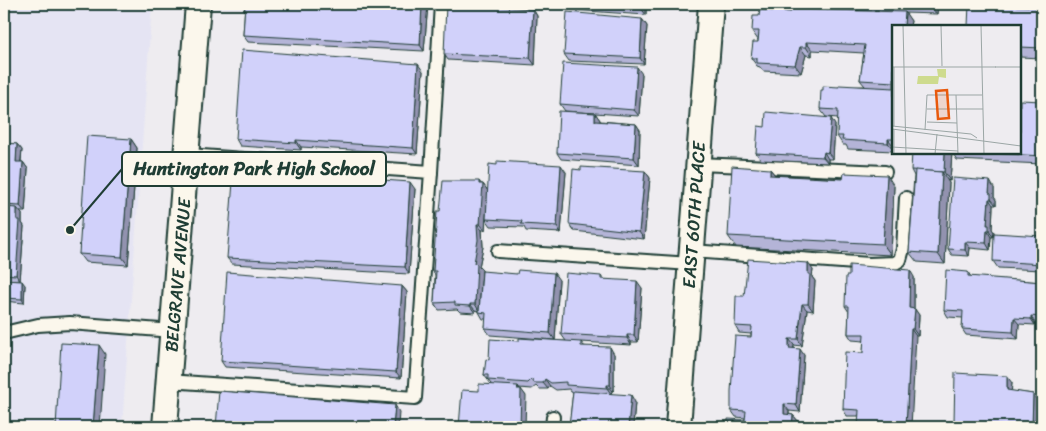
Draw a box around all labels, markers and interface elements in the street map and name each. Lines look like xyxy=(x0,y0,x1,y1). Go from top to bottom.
inset map xyxy=(892,25,1021,154)
street label: EAST 60TH PLACE xyxy=(673,140,715,289)
callout: Huntington Park High School xyxy=(122,152,386,186)
text: Huntington Park High School xyxy=(132,152,376,185)
street label: BELGRAVE AVENUE xyxy=(155,196,201,353)

